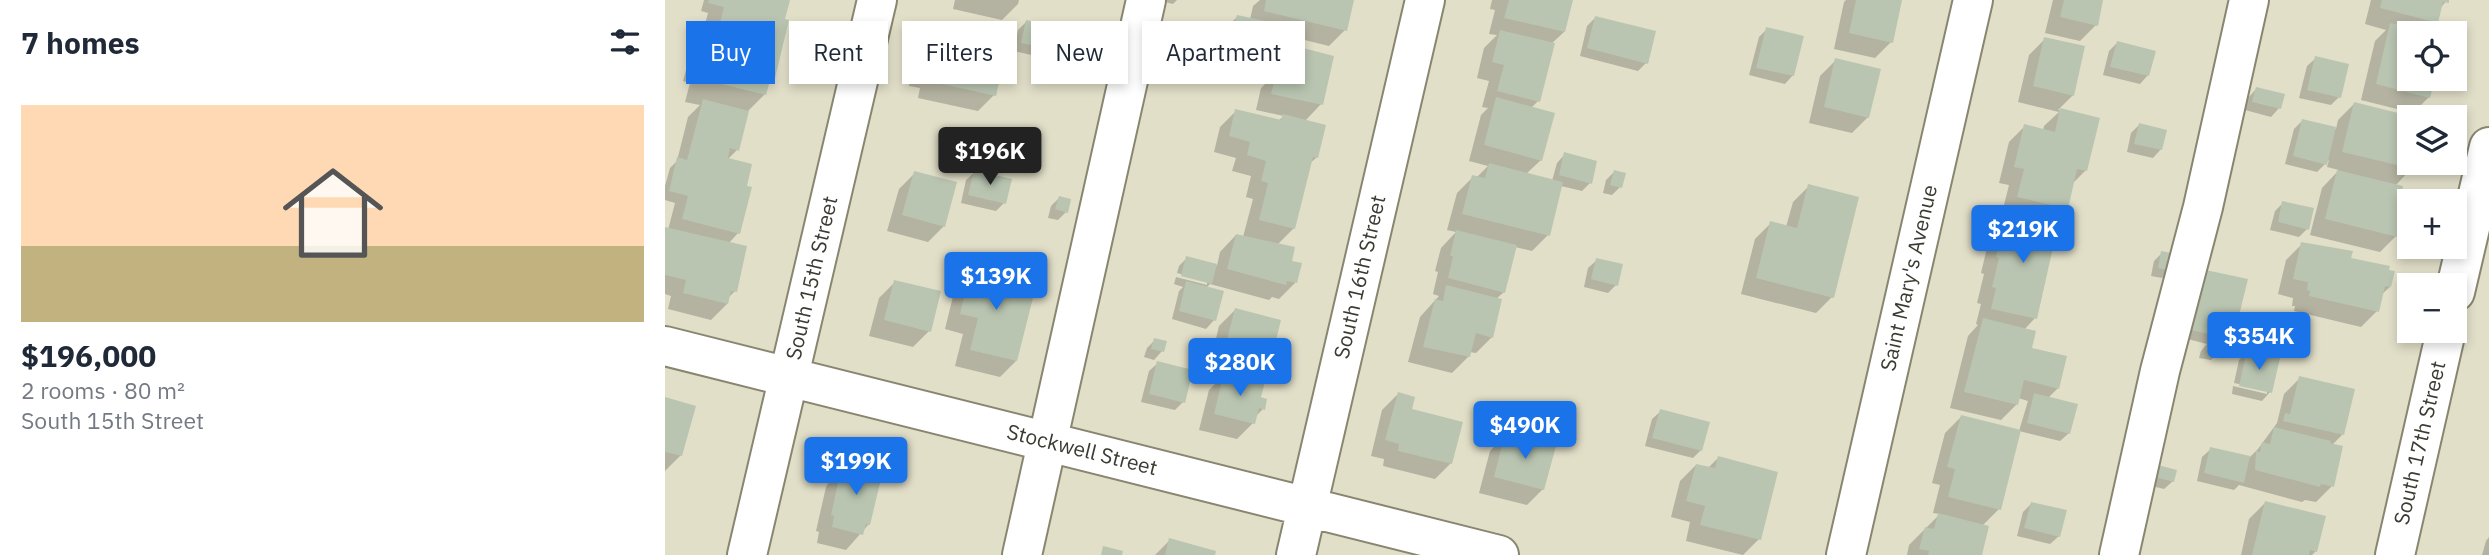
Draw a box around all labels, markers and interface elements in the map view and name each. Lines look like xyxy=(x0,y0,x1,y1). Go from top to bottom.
chip: Buy xyxy=(686,21,775,84)
chip: Rent xyxy=(789,21,888,84)
chip: Filters xyxy=(902,21,1017,84)
chip: New xyxy=(1031,21,1128,84)
chip: Apartment xyxy=(1142,21,1305,84)
map controls xyxy=(2397,21,2467,343)
button: locate xyxy=(2397,21,2467,91)
text: 7 homes xyxy=(21,23,140,62)
icon: filters xyxy=(606,23,644,61)
button: layers xyxy=(2397,105,2467,175)
pin: $196K xyxy=(941,128,1039,187)
text: $196K xyxy=(954,135,1026,165)
icon: home xyxy=(270,150,396,276)
street label: Saint Mary's Avenue xyxy=(1873,182,1943,374)
button: + xyxy=(2397,189,2467,259)
street label: South 16th Street xyxy=(1327,192,1391,361)
street label: South 15th Street xyxy=(779,193,843,362)
pin: $219K xyxy=(1974,205,2072,265)
text: $219K xyxy=(1987,213,2059,243)
pin: $139K xyxy=(947,252,1045,312)
text: $139K xyxy=(960,260,1032,290)
button: − xyxy=(2397,273,2467,343)
pin: $354K xyxy=(2210,312,2308,372)
text: $354K xyxy=(2223,320,2295,350)
text: $196,000 xyxy=(21,336,156,375)
pin: $280K xyxy=(1191,338,1289,398)
text: $280K xyxy=(1204,346,1276,376)
street label: South 17th Street xyxy=(2387,358,2451,527)
text: 2 rooms · 80 m² xyxy=(21,375,185,405)
pin: $490K xyxy=(1476,402,1574,461)
text: South 15th Street xyxy=(21,405,204,435)
text: $490K xyxy=(1489,409,1561,439)
street label: Stockwell Street xyxy=(1004,417,1160,481)
pin: $199K xyxy=(807,438,905,497)
text: $199K xyxy=(820,445,892,475)

